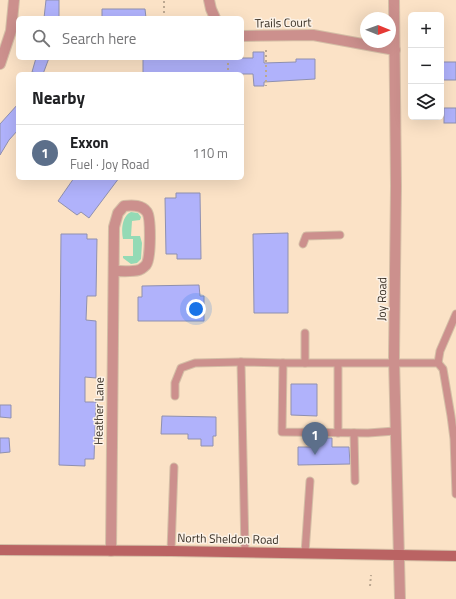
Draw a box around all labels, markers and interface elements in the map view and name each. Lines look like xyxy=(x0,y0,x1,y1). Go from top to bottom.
street label: Trails Court xyxy=(255,12,312,32)
north arrow xyxy=(360,12,396,48)
map controls xyxy=(408,12,444,120)
button: + xyxy=(408,12,444,48)
search box xyxy=(16,16,244,60)
icon: search xyxy=(30,27,52,49)
text: Search here xyxy=(62,27,136,50)
button: − xyxy=(408,48,444,84)
button: layers xyxy=(408,84,444,120)
text: Nearby xyxy=(32,85,85,111)
text: Exxon xyxy=(70,131,109,154)
text: 1 xyxy=(41,143,49,163)
text: 110 m xyxy=(192,143,228,163)
text: Fuel · Joy Road xyxy=(70,154,149,174)
street label: Joy Road xyxy=(372,277,391,321)
your location xyxy=(186,299,206,319)
street label: Heather Lane xyxy=(88,377,109,445)
pin: 1 xyxy=(302,422,328,455)
street label: North Sheldon Road xyxy=(177,528,279,549)

